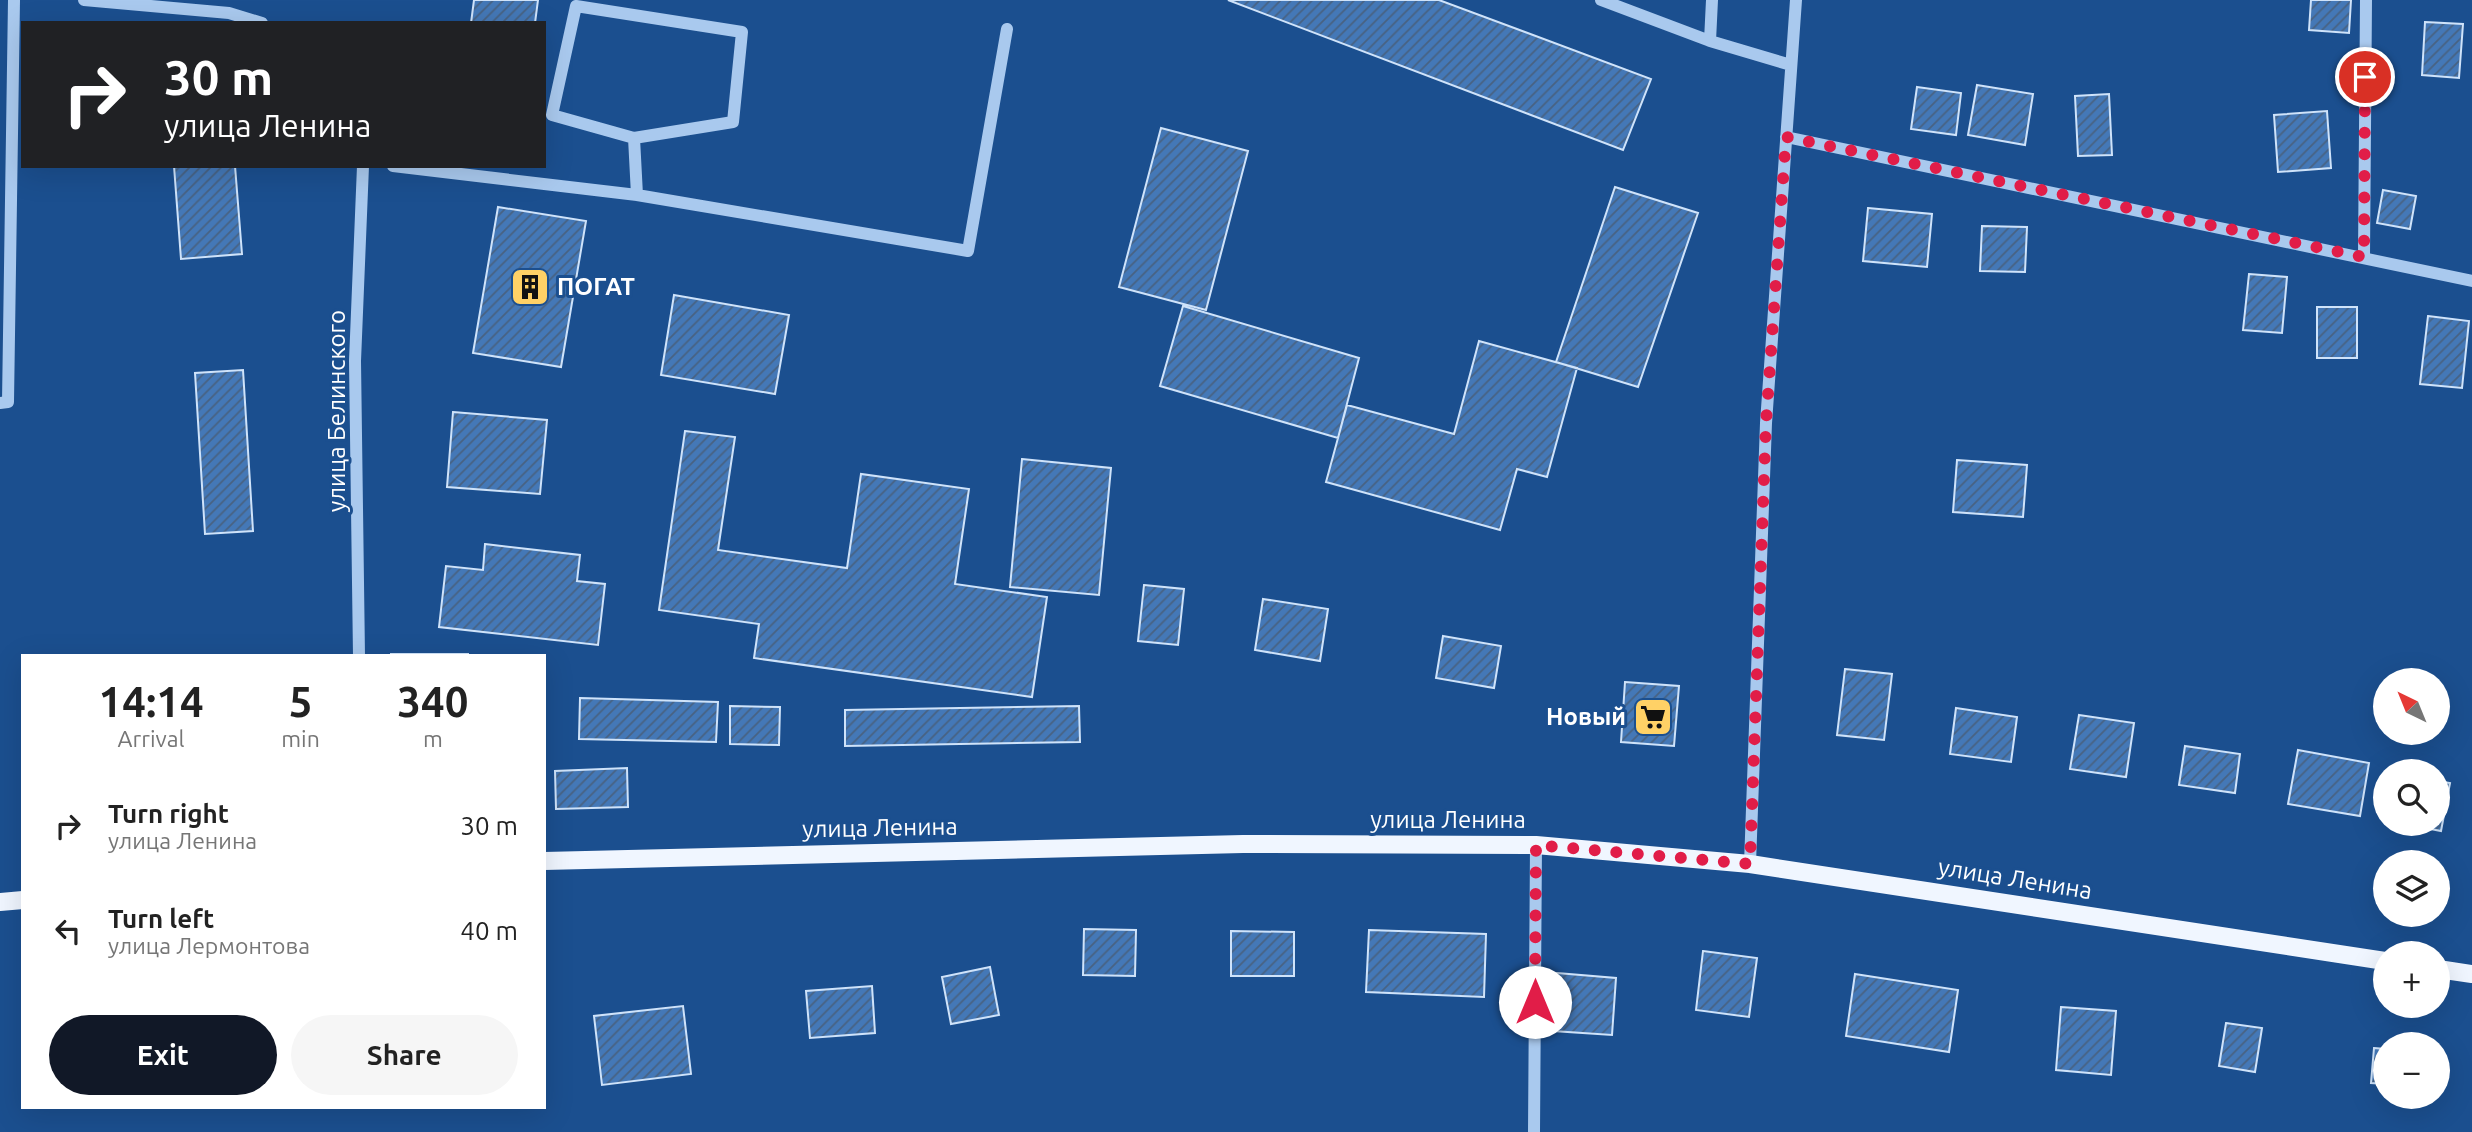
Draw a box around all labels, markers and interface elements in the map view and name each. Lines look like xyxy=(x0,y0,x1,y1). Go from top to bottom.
pin xyxy=(2335,47,2395,107)
icon: right xyxy=(49,49,140,140)
text: 30 m xyxy=(164,49,273,104)
icon: arrive xyxy=(2346,58,2384,96)
text: улица Ленина xyxy=(164,107,372,143)
building icon: ПОГАТ xyxy=(509,266,551,308)
place label: ПОГАТ xyxy=(557,273,635,300)
street label: улица Белинского xyxy=(323,310,350,512)
north arrow xyxy=(2373,668,2450,746)
map controls xyxy=(2373,668,2450,1109)
text: 14:14 xyxy=(99,678,204,725)
text: 5 xyxy=(289,678,312,725)
text: 340 xyxy=(397,678,468,725)
supermarket icon: Новый xyxy=(1632,696,1674,738)
place label: Новый xyxy=(1546,703,1626,730)
text: Arrival xyxy=(118,726,185,751)
text: min xyxy=(281,726,320,751)
text: m xyxy=(423,726,443,751)
button: search xyxy=(2373,759,2450,836)
text: Turn right xyxy=(108,799,229,828)
street label: улица Ленина xyxy=(1370,806,1526,833)
icon: right xyxy=(49,807,87,845)
text: 30 m xyxy=(460,811,518,840)
street label: улица Ленина xyxy=(802,813,958,842)
text: улица Ленина xyxy=(108,828,257,853)
button: layers xyxy=(2373,850,2450,927)
street label: улица Ленина xyxy=(1936,853,2094,904)
text: Turn left xyxy=(108,904,214,933)
icon: left xyxy=(49,912,87,950)
text: 40 m xyxy=(460,916,518,945)
text: улица Лермонтова xyxy=(108,933,310,958)
button: + xyxy=(2373,941,2450,1018)
position arrow xyxy=(1498,965,1572,1039)
button: Exit xyxy=(49,1015,277,1095)
button: Share xyxy=(291,1015,518,1095)
button: − xyxy=(2373,1032,2450,1109)

